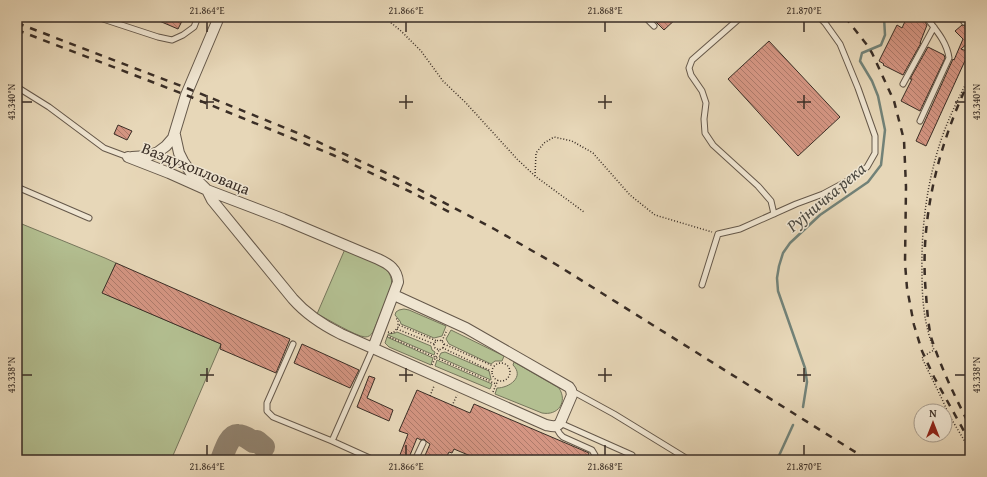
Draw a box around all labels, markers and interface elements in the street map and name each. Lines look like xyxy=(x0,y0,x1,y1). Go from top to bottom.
text: 21.864°E xyxy=(189,3,225,18)
text: 21.866°E xyxy=(388,3,424,18)
text: 21.868°E xyxy=(587,3,623,18)
text: 21.870°E xyxy=(786,3,822,18)
text: 43.340°N xyxy=(4,83,19,120)
text: 43.340°N xyxy=(969,83,984,120)
street label: Ваздухопловаца xyxy=(138,135,254,201)
water label: Рујничка река xyxy=(780,156,871,238)
text: 43.338°N xyxy=(4,356,19,393)
text: 43.338°N xyxy=(969,356,984,393)
north arrow xyxy=(913,403,953,443)
text: N xyxy=(929,405,937,421)
text: 21.864°E xyxy=(189,459,225,474)
text: 21.866°E xyxy=(388,459,424,474)
text: 21.868°E xyxy=(587,459,623,474)
text: 21.870°E xyxy=(786,459,822,474)

